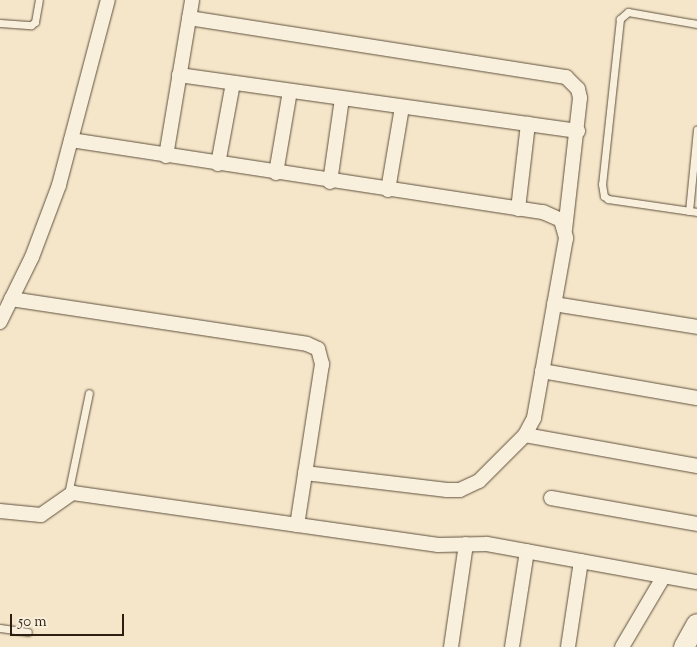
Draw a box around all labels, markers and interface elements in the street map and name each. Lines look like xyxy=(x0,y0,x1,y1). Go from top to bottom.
scale bar xyxy=(12,604,126,636)
text: 50 m xyxy=(18,612,47,633)

